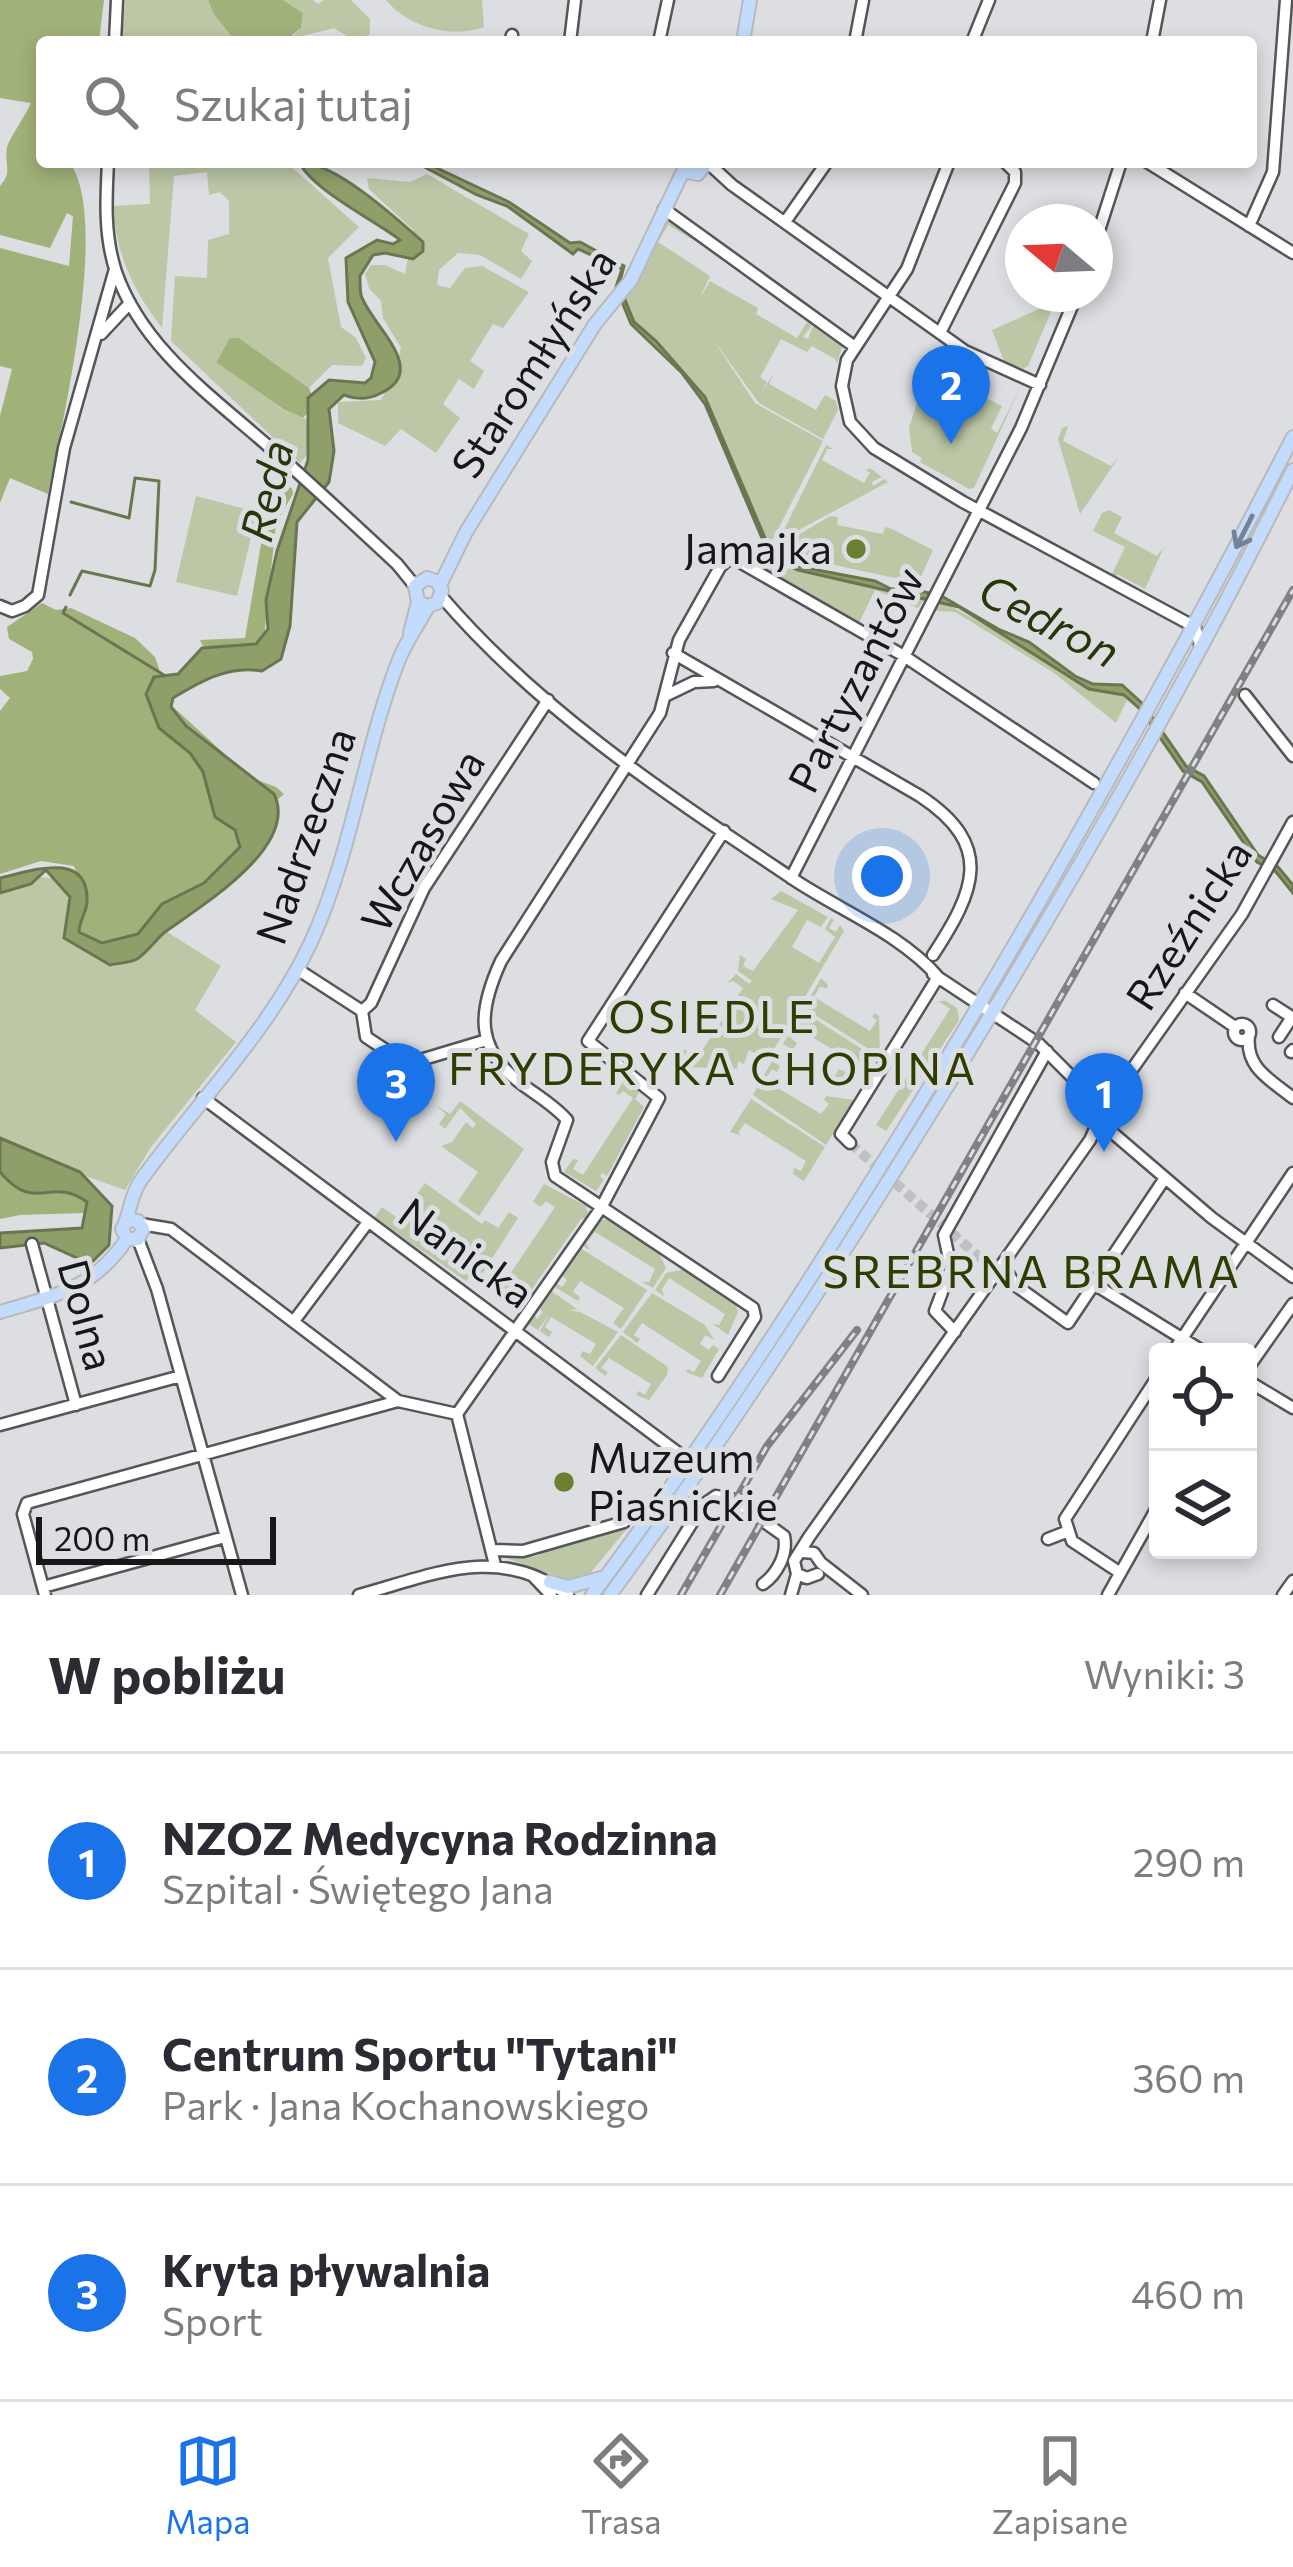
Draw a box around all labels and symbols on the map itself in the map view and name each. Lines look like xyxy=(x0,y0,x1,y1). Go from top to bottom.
north arrow xyxy=(1005,204,1113,312)
street label: Staromłyńska xyxy=(439,237,626,487)
pin: 2 xyxy=(912,345,990,444)
water label: Reda xyxy=(226,435,303,546)
one-way arrow xyxy=(1232,514,1255,549)
place label: Jamajka xyxy=(684,521,832,573)
marker: Jamajka xyxy=(843,536,869,562)
street label: Partyzantów xyxy=(775,558,933,800)
water label: Cedron xyxy=(971,560,1130,677)
street label: Nadrzeczna xyxy=(243,720,365,950)
street label: Wczasowa xyxy=(348,739,494,941)
street label: Rzeźnicka xyxy=(1113,829,1262,1019)
your location xyxy=(852,846,912,906)
district label: OSIEDLE FRYDERYKA CHOPINA xyxy=(448,987,978,1094)
pin: 3 xyxy=(357,1043,435,1142)
pin: 1 xyxy=(1065,1053,1143,1152)
street label: Nanicka xyxy=(390,1185,545,1318)
district label: SREBRNA BRAMA xyxy=(822,1242,1242,1297)
street label: Dolna xyxy=(48,1253,128,1376)
place label: Muzeum Piaśnickie xyxy=(588,1430,778,1530)
marker: Muzeum Piaśnickie xyxy=(551,1469,577,1495)
scale bar xyxy=(36,1511,276,1564)

